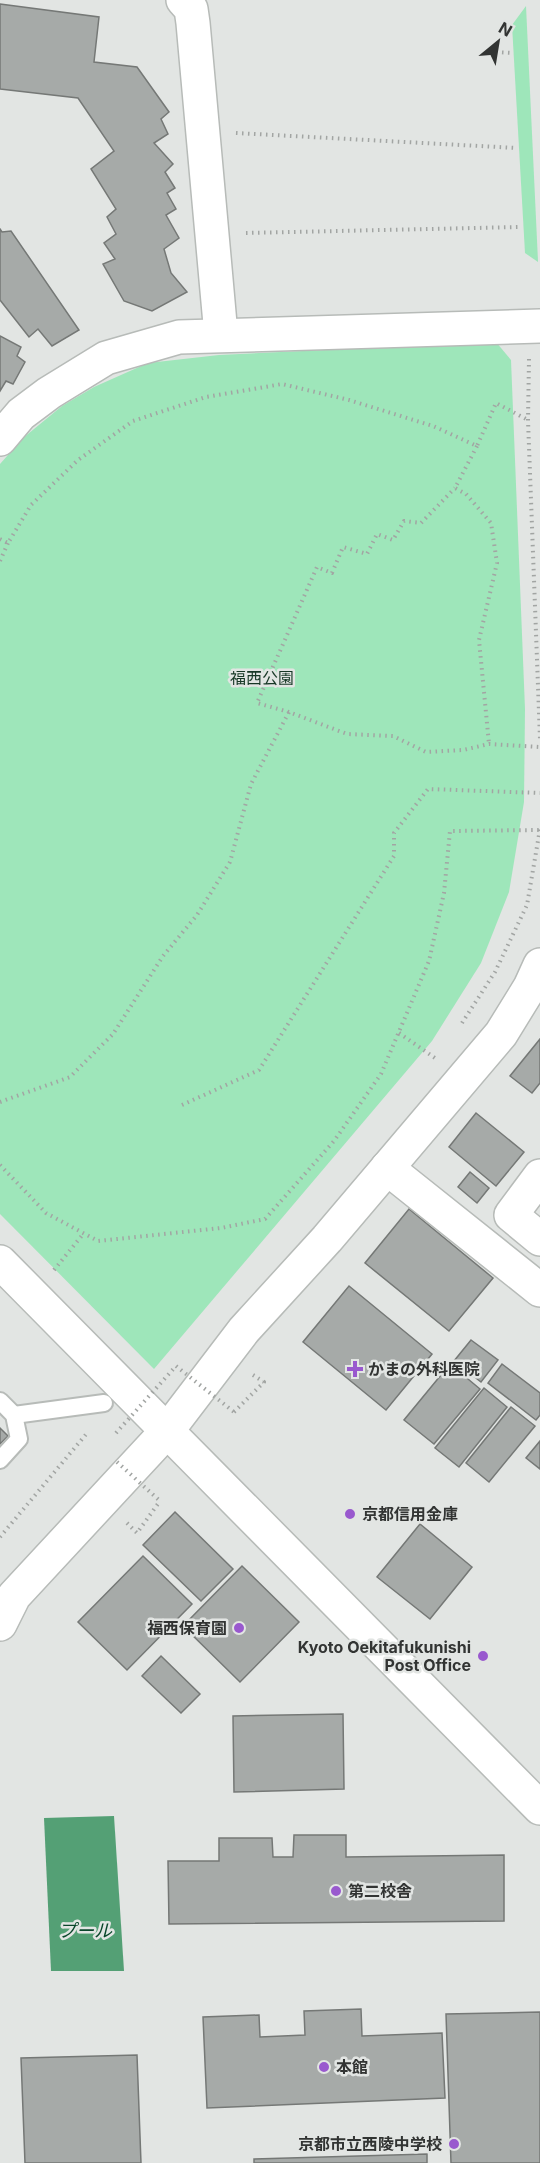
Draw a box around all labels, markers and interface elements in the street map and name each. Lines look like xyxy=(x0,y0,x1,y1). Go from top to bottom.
north arrow xyxy=(468,12,528,72)
text: N xyxy=(495,17,516,41)
park label: 福西公園 xyxy=(230,668,294,688)
place label: かまの外科医院 xyxy=(368,1359,480,1379)
marker: かまの外科医院 xyxy=(346,1360,364,1378)
place label: 京都信用金庫 xyxy=(362,1504,458,1524)
marker: 京都信用金庫 xyxy=(343,1507,357,1521)
place label: 福西保育園 xyxy=(147,1618,227,1638)
marker: 福西保育園 xyxy=(232,1621,246,1635)
place label: Kyoto Oekitafukunishi Post Office xyxy=(298,1637,471,1675)
marker: Kyoto Oekitafukunishi Post Office xyxy=(476,1649,490,1663)
place label: 第二校舎 xyxy=(348,1881,412,1901)
marker: 第二校舎 xyxy=(329,1884,343,1898)
water label: プール xyxy=(58,1920,113,1941)
place label: 本館 xyxy=(336,2057,368,2077)
marker: 本館 xyxy=(317,2060,331,2074)
place label: 京都市立西陵中学校 xyxy=(298,2134,442,2154)
marker: 京都市立西陵中学校 xyxy=(447,2137,461,2151)

